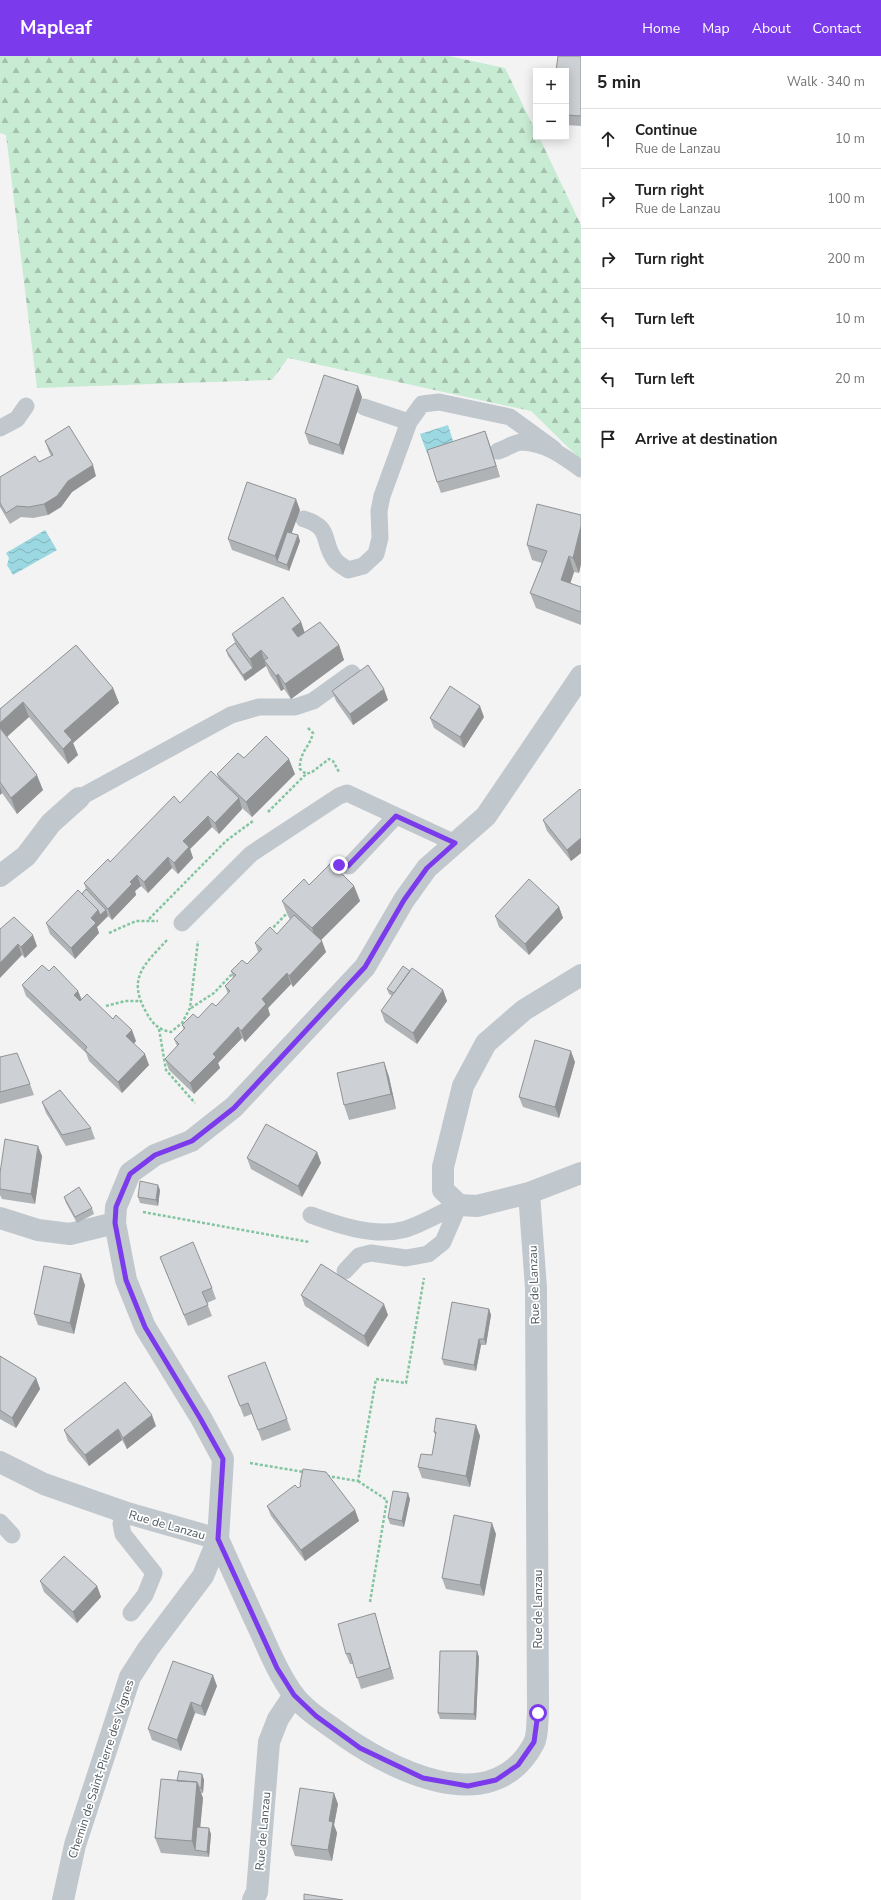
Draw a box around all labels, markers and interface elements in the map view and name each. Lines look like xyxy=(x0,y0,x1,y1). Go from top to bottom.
text: Mapleaf xyxy=(20,15,92,41)
text: Home xyxy=(642,19,680,38)
text: Map xyxy=(702,19,730,38)
text: About xyxy=(752,19,791,38)
text: Contact xyxy=(813,19,861,38)
map controls xyxy=(533,68,569,140)
button: + xyxy=(533,68,569,104)
text: 5 min xyxy=(597,71,641,94)
text: Walk · 340 m xyxy=(787,73,865,91)
button: − xyxy=(533,104,569,140)
text: Continue xyxy=(635,120,697,140)
icon: ahead xyxy=(597,128,619,150)
text: 10 m xyxy=(835,130,865,148)
text: Rue de Lanzau xyxy=(635,140,721,158)
text: Turn right xyxy=(635,180,704,200)
icon: right xyxy=(597,188,619,210)
text: 100 m xyxy=(827,190,865,208)
text: Rue de Lanzau xyxy=(635,200,721,218)
icon: right xyxy=(597,248,619,270)
text: Turn right xyxy=(635,249,704,269)
text: 200 m xyxy=(827,250,865,268)
icon: left xyxy=(597,308,619,330)
text: Turn left xyxy=(635,309,694,329)
text: 10 m xyxy=(835,310,865,328)
icon: left xyxy=(597,368,619,390)
text: Turn left xyxy=(635,369,694,389)
text: 20 m xyxy=(835,370,865,388)
icon: arrive xyxy=(597,428,619,450)
text: Arrive at destination xyxy=(635,429,778,449)
route end xyxy=(330,856,348,874)
street label: Rue de Lanzau xyxy=(525,1245,543,1325)
street label: Rue de Lanzau xyxy=(127,1506,207,1544)
street label: Rue de Lanzau xyxy=(530,1570,546,1648)
street label: Chemin de Saint-Pierre des Vignes xyxy=(64,1677,138,1861)
route start xyxy=(529,1704,547,1722)
street label: Rue de Lanzau xyxy=(252,1791,274,1871)

